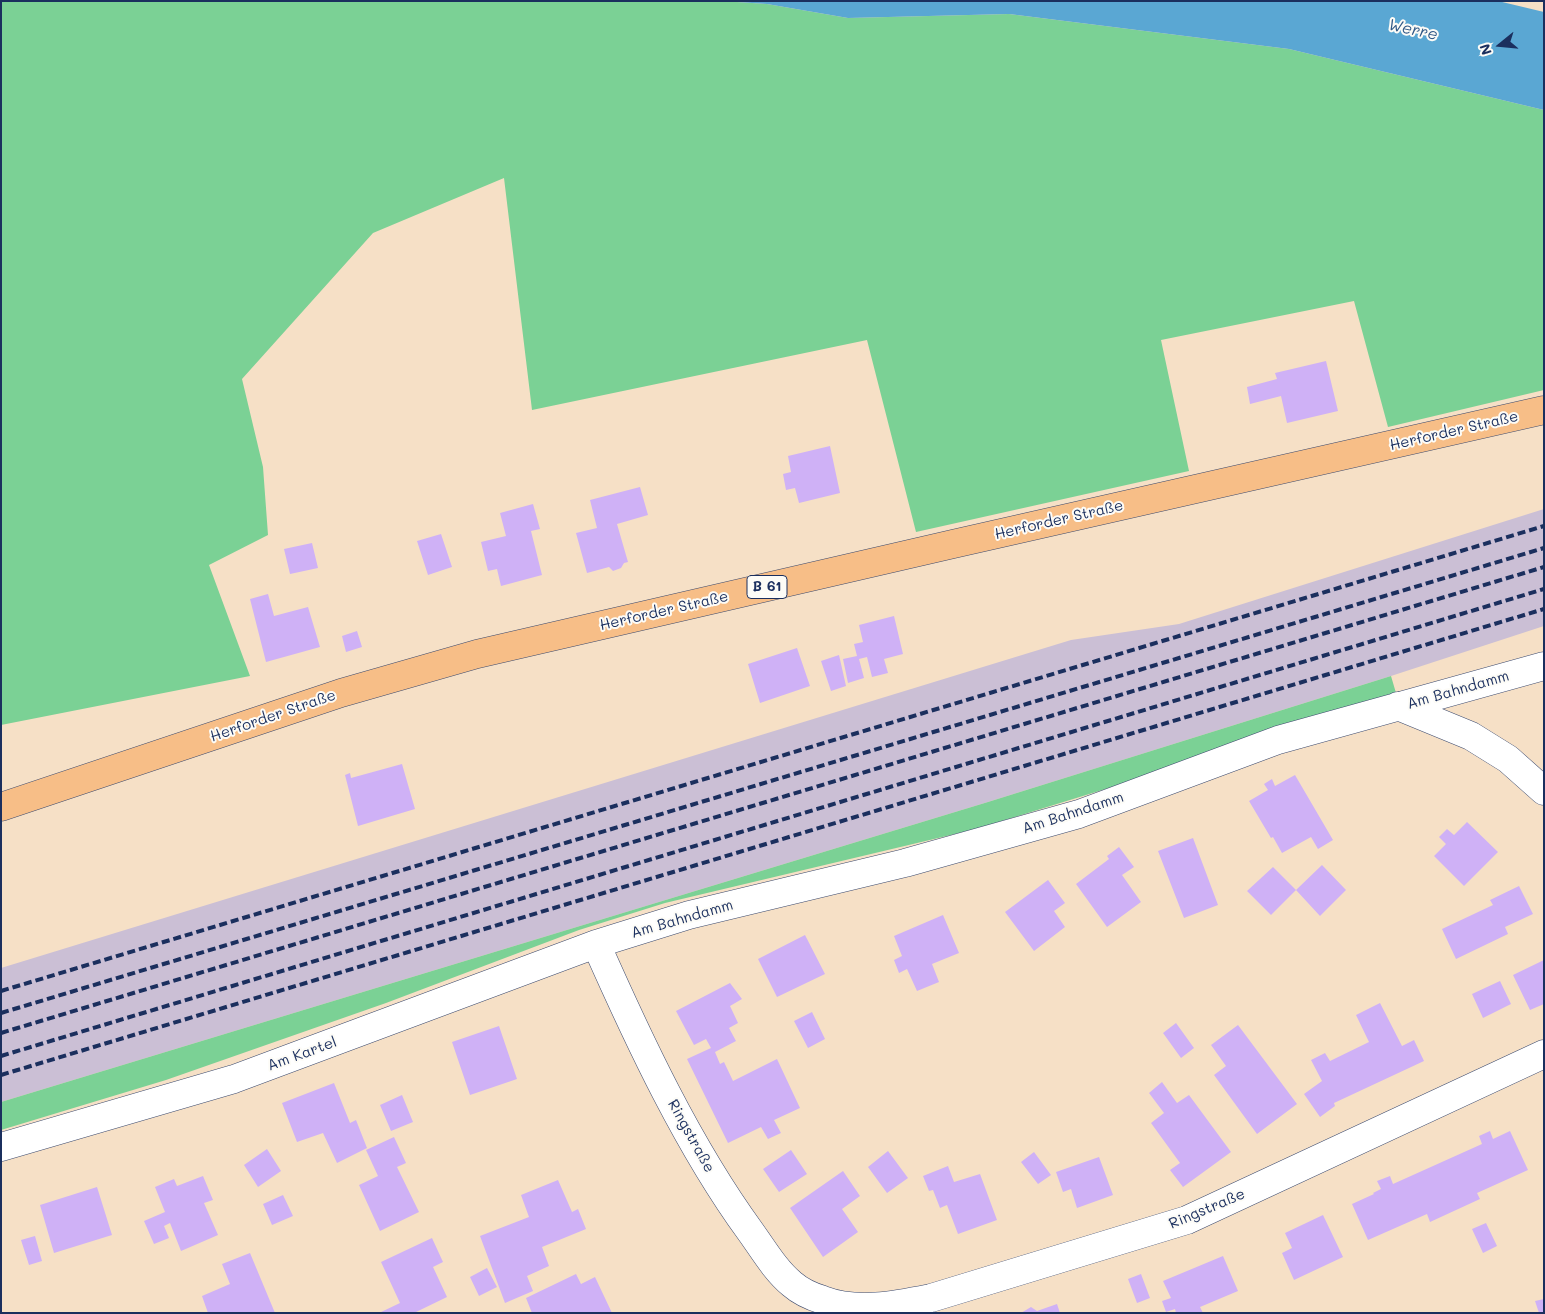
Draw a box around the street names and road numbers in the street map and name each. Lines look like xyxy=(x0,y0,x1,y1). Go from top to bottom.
street label: Herforder Straße xyxy=(1388,407,1520,455)
street label: Herforder Straße xyxy=(993,496,1125,544)
road number: B 61 xyxy=(747,576,787,598)
street label: Herforder Straße xyxy=(598,587,730,635)
street label: Am Bahndamm xyxy=(1405,667,1511,713)
street label: Herforder Straße xyxy=(208,686,338,746)
street label: Am Bahndamm xyxy=(1020,788,1126,838)
street label: Am Bahndamm xyxy=(629,896,735,942)
street label: Am Kartel xyxy=(265,1033,339,1075)
street label: Ringstraße xyxy=(664,1096,718,1176)
street label: Ringstraße xyxy=(1166,1185,1248,1233)

